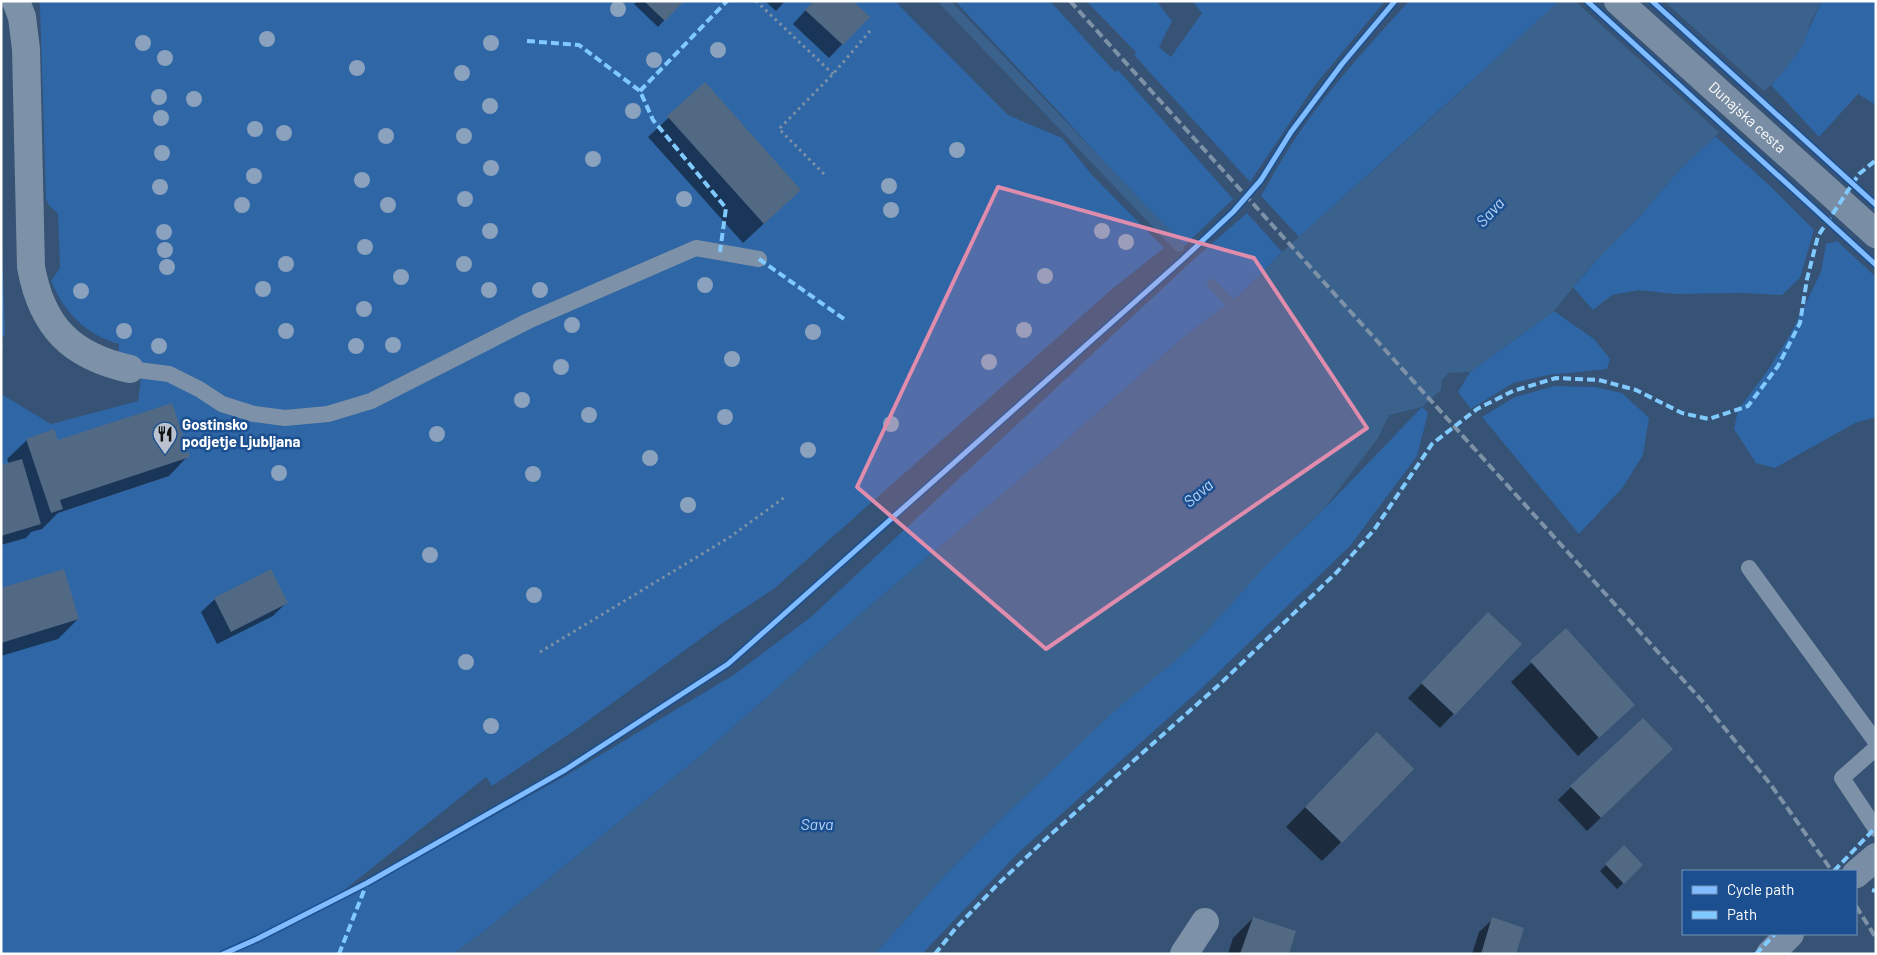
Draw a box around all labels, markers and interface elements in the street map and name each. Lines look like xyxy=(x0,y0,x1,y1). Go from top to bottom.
street label: Dunajska cesta xyxy=(1705,77,1790,156)
water label: Sava xyxy=(1471,193,1508,230)
place label: Gostinsko podjetje Ljubljana xyxy=(182,415,300,450)
restaurant icon: Gostinsko podjetje Ljubljana xyxy=(152,421,178,455)
water label: Sava xyxy=(1179,475,1216,511)
water label: Sava xyxy=(800,814,834,833)
legend xyxy=(1682,870,1857,935)
text: Cycle path xyxy=(1727,880,1794,898)
text: Path xyxy=(1727,905,1757,923)

